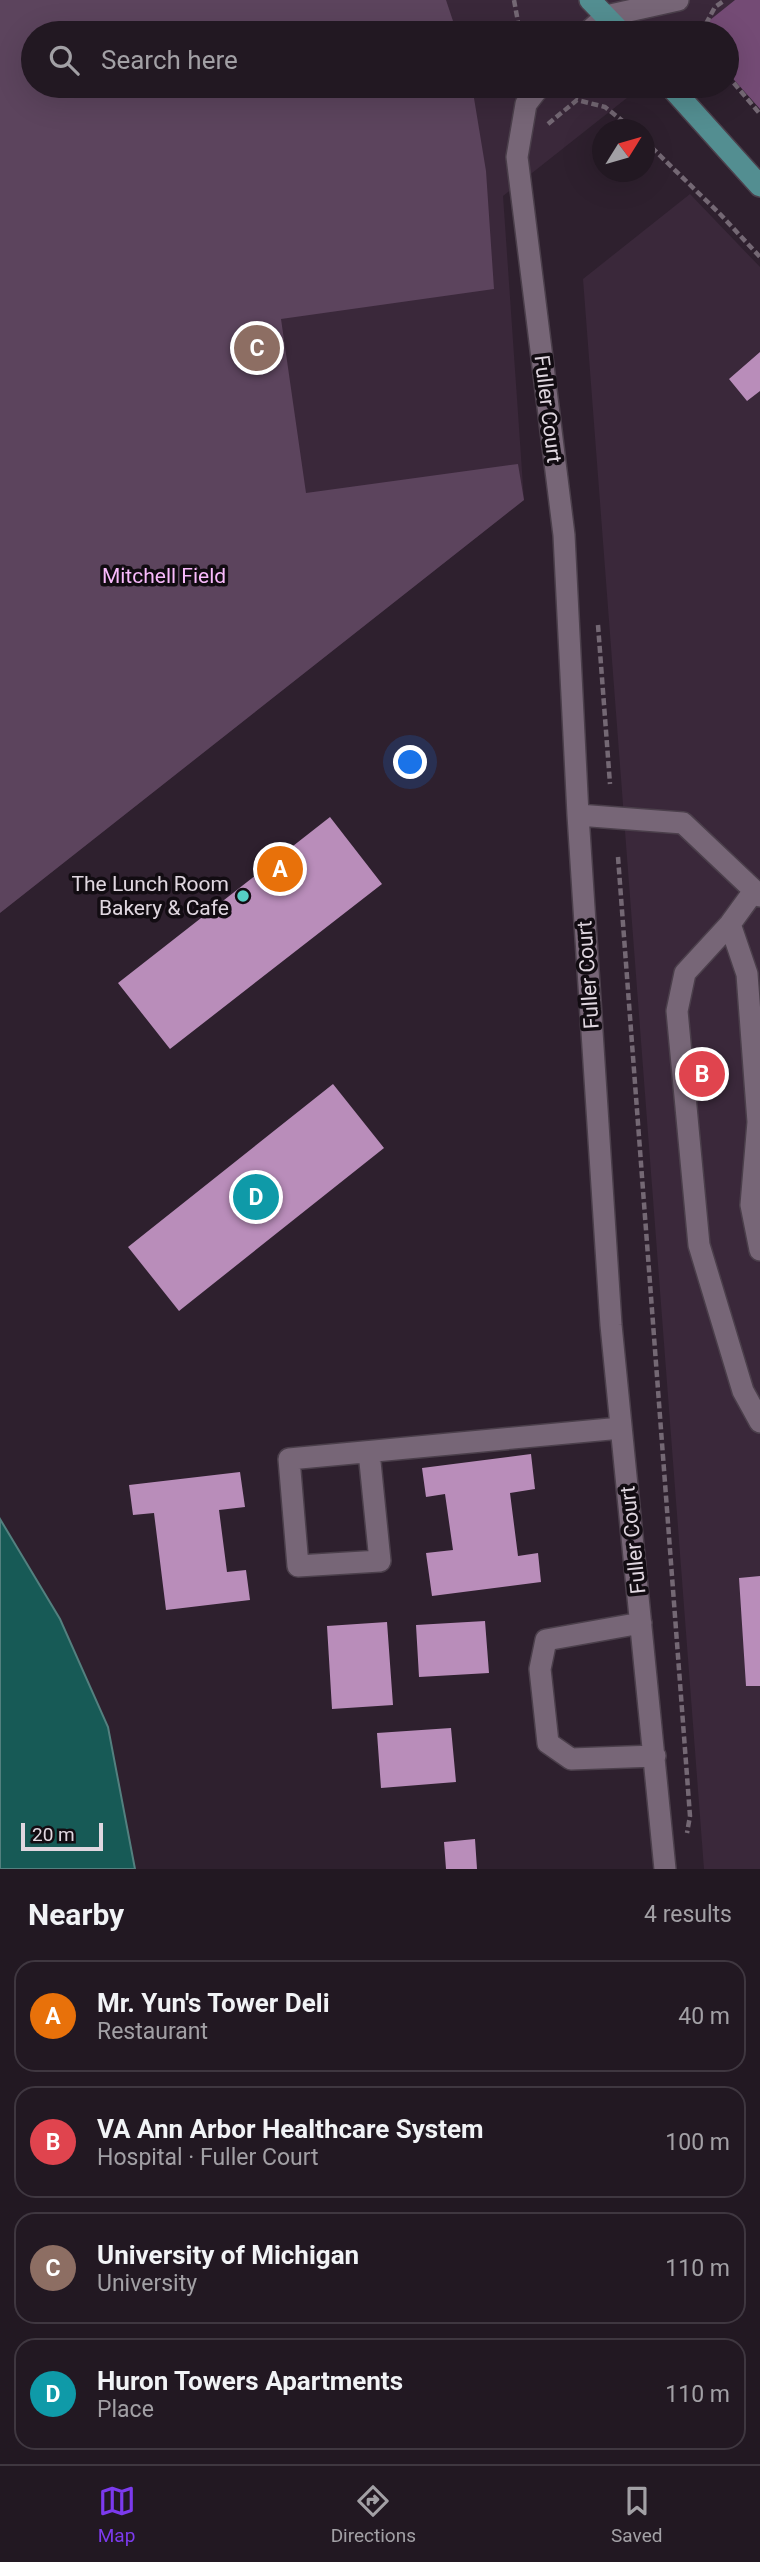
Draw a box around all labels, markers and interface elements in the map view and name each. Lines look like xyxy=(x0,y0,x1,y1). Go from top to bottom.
search box xyxy=(21,21,739,98)
icon: search xyxy=(45,41,83,79)
text: Search here xyxy=(101,45,238,75)
north arrow xyxy=(592,119,655,182)
pin: C xyxy=(234,322,280,374)
street label: Fuller Court xyxy=(529,354,567,464)
park label: Mitchell Field xyxy=(102,564,226,588)
your location xyxy=(393,745,427,779)
pin: A xyxy=(257,843,303,895)
place label: The Lunch Room Bakery & Cafe xyxy=(71,872,229,920)
marker: The Lunch Room Bakery & Cafe xyxy=(235,888,251,904)
street label: Fuller Court xyxy=(572,920,604,1030)
pin: B xyxy=(679,1048,725,1100)
pin: D xyxy=(233,1171,279,1223)
street label: Fuller Court xyxy=(615,1485,651,1595)
scale bar xyxy=(21,1820,103,1852)
text: 20 m xyxy=(32,1823,75,1846)
text: Nearby xyxy=(28,1897,124,1932)
text: 4 results xyxy=(644,1901,732,1928)
text: Mr. Yun's Tower Deli xyxy=(97,1988,330,2018)
text: A xyxy=(45,2003,61,2030)
text: 40 m xyxy=(678,2003,730,2030)
text: Restaurant xyxy=(97,2018,208,2045)
text: VA Ann Arbor Healthcare System xyxy=(97,2114,484,2144)
text: B xyxy=(46,2129,60,2156)
text: 100 m xyxy=(665,2129,730,2156)
text: Hospital · Fuller Court xyxy=(97,2144,319,2171)
text: University of Michigan xyxy=(97,2240,359,2270)
text: C xyxy=(45,2255,61,2282)
text: 110 m xyxy=(665,2255,730,2282)
text: University xyxy=(97,2270,197,2297)
text: Huron Towers Apartments xyxy=(97,2366,403,2396)
text: D xyxy=(46,2381,60,2408)
text: 110 m xyxy=(665,2381,730,2408)
text: Place xyxy=(97,2396,154,2423)
tab: Map xyxy=(98,2482,136,2547)
tab: Directions xyxy=(331,2482,416,2547)
tab: Saved xyxy=(611,2482,662,2547)

